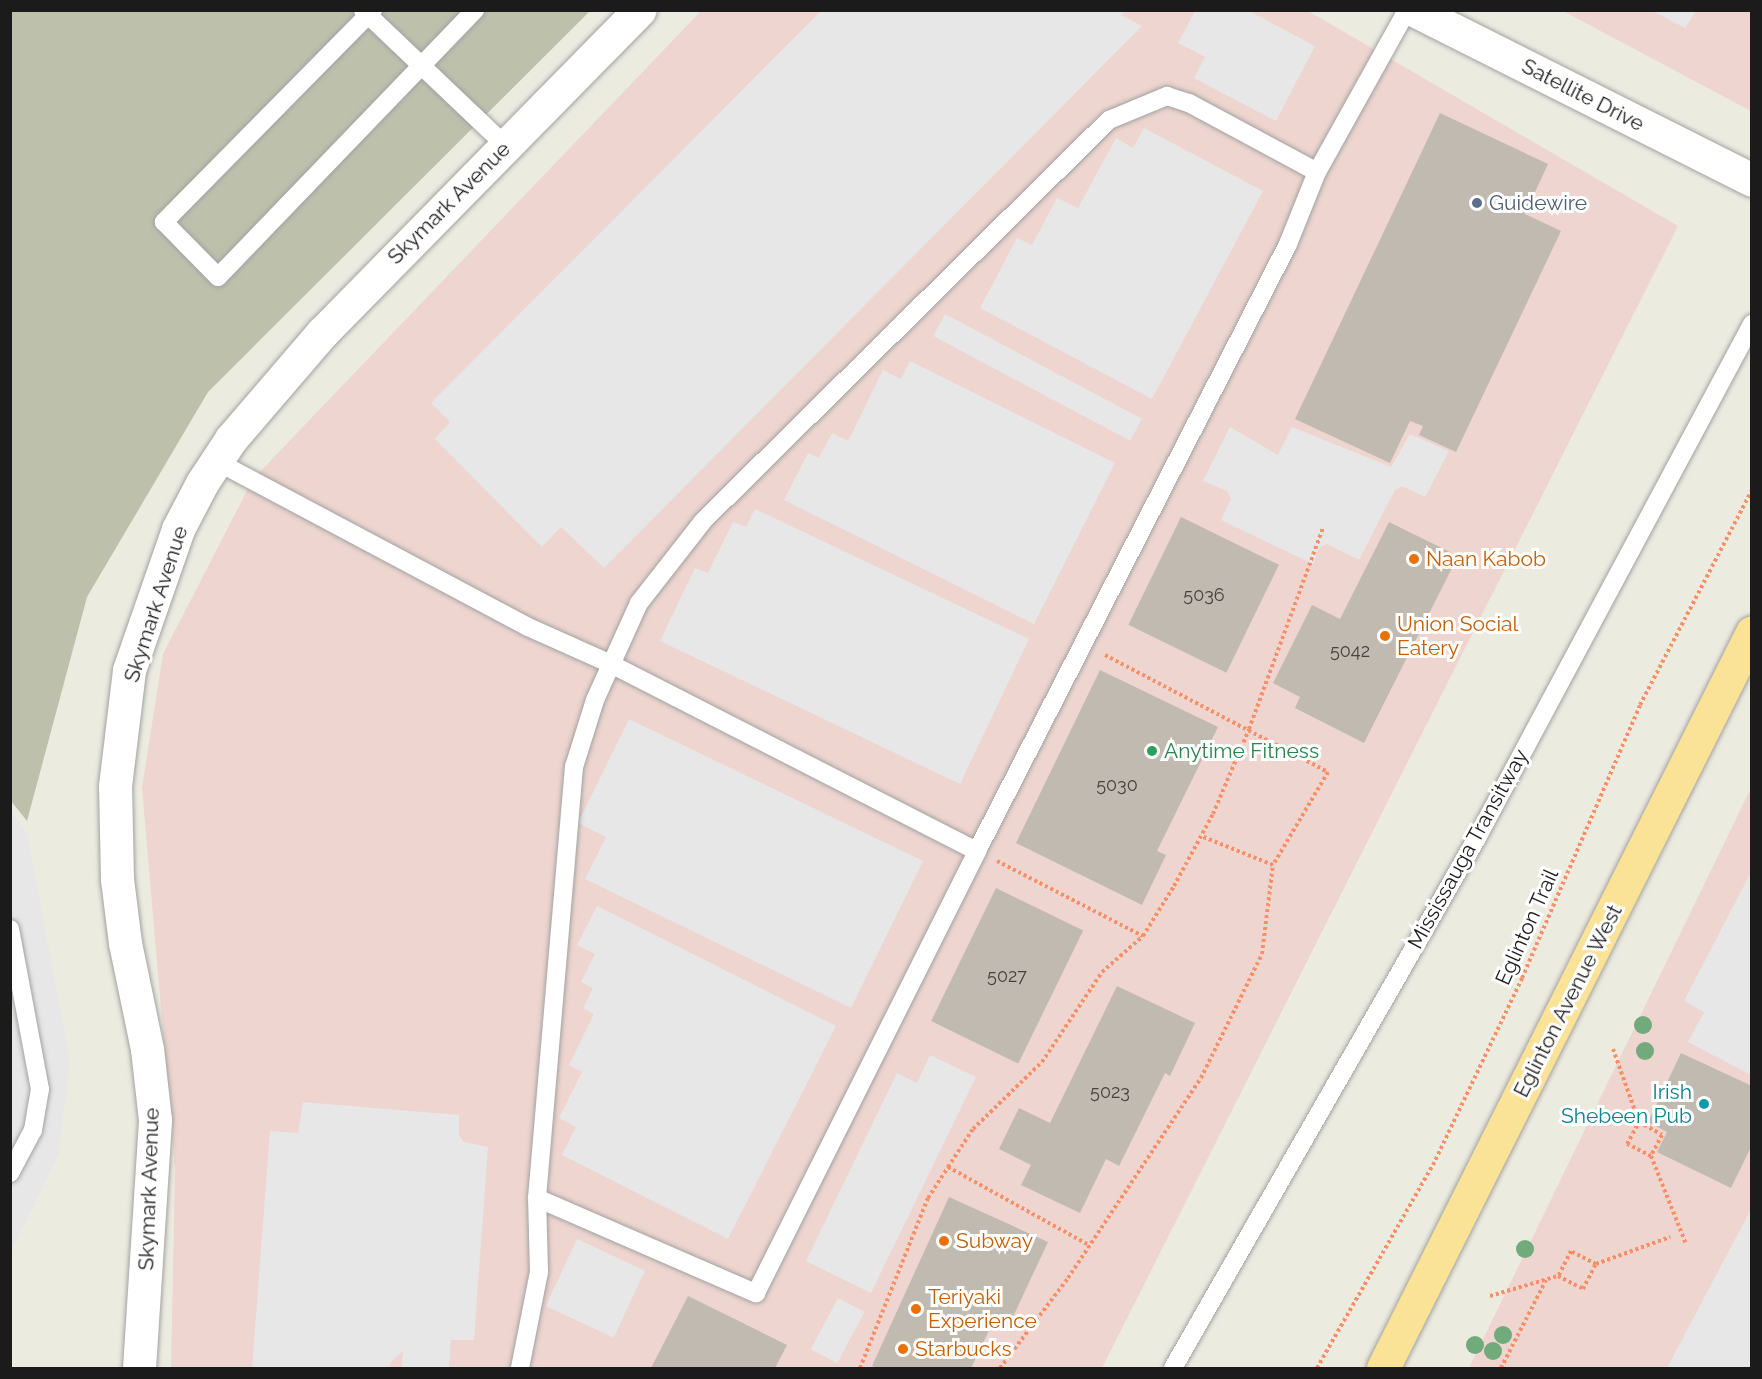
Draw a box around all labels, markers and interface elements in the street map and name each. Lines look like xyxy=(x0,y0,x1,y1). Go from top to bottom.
street label: Satellite Drive xyxy=(1518,53,1648,137)
street label: Skymark Avenue xyxy=(382,136,516,270)
place label: Guidewire xyxy=(1489,190,1587,216)
marker: Guidewire xyxy=(1470,196,1484,210)
street label: Skymark Avenue xyxy=(119,522,193,686)
place label: Naan Kabob xyxy=(1426,546,1546,572)
marker: Naan Kabob xyxy=(1407,552,1421,566)
house number: 5036 xyxy=(1183,584,1225,606)
place label: Union Social Eatery xyxy=(1397,611,1518,661)
marker: Union Social Eatery xyxy=(1378,629,1392,643)
house number: 5042 xyxy=(1330,640,1370,662)
place label: Anytime Fitness xyxy=(1164,738,1319,764)
marker: Anytime Fitness xyxy=(1145,744,1159,758)
street label: Mississauga Transitway xyxy=(1402,745,1534,953)
house number: 5030 xyxy=(1096,774,1138,796)
street label: Eglinton Trail xyxy=(1490,865,1564,989)
street label: Eglinton Avenue West xyxy=(1508,900,1628,1102)
house number: 5027 xyxy=(987,965,1027,987)
place label: Irish Shebeen Pub xyxy=(1561,1079,1692,1129)
house number: 5023 xyxy=(1090,1081,1130,1103)
marker: Irish Shebeen Pub xyxy=(1697,1097,1711,1111)
street label: Skymark Avenue xyxy=(134,1107,164,1271)
place label: Subway xyxy=(956,1228,1033,1254)
marker: Subway xyxy=(937,1234,951,1248)
place label: Teriyaki Experience xyxy=(928,1284,1037,1334)
marker: Teriyaki Experience xyxy=(909,1302,923,1316)
place label: Starbucks xyxy=(915,1336,1012,1362)
marker: Starbucks xyxy=(896,1342,910,1356)

